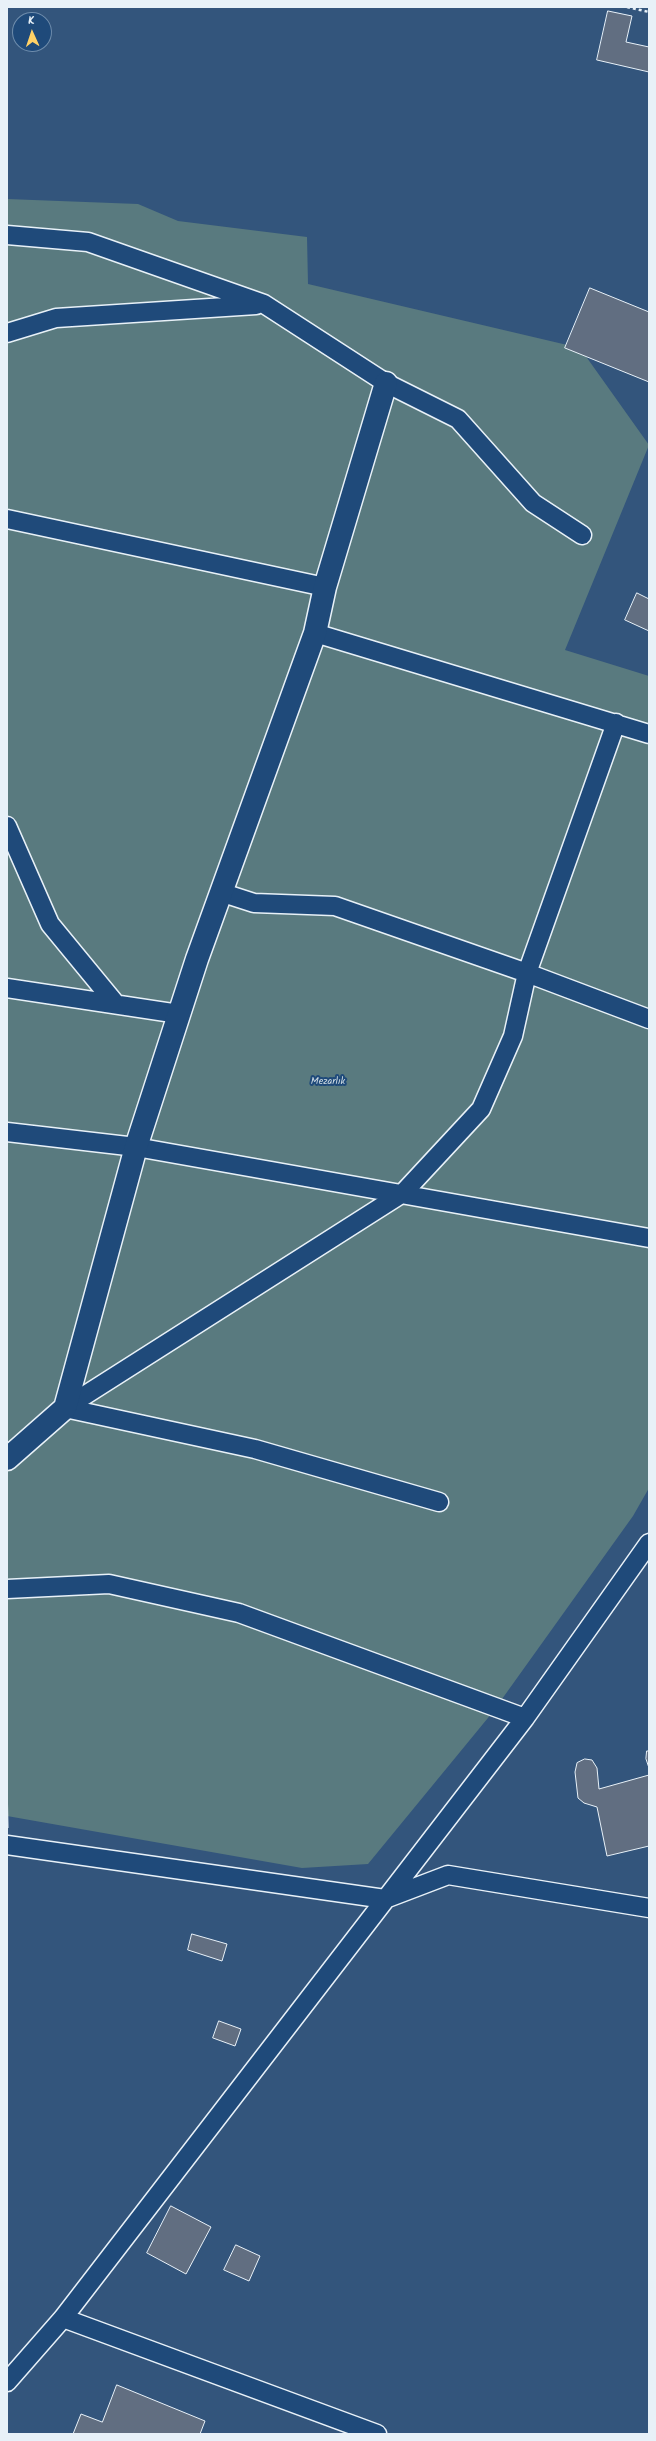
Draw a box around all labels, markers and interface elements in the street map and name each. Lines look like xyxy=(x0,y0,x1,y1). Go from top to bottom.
north arrow xyxy=(12,12,52,52)
text: K xyxy=(28,12,35,30)
park label: Mezarlık xyxy=(311,1076,345,1088)

